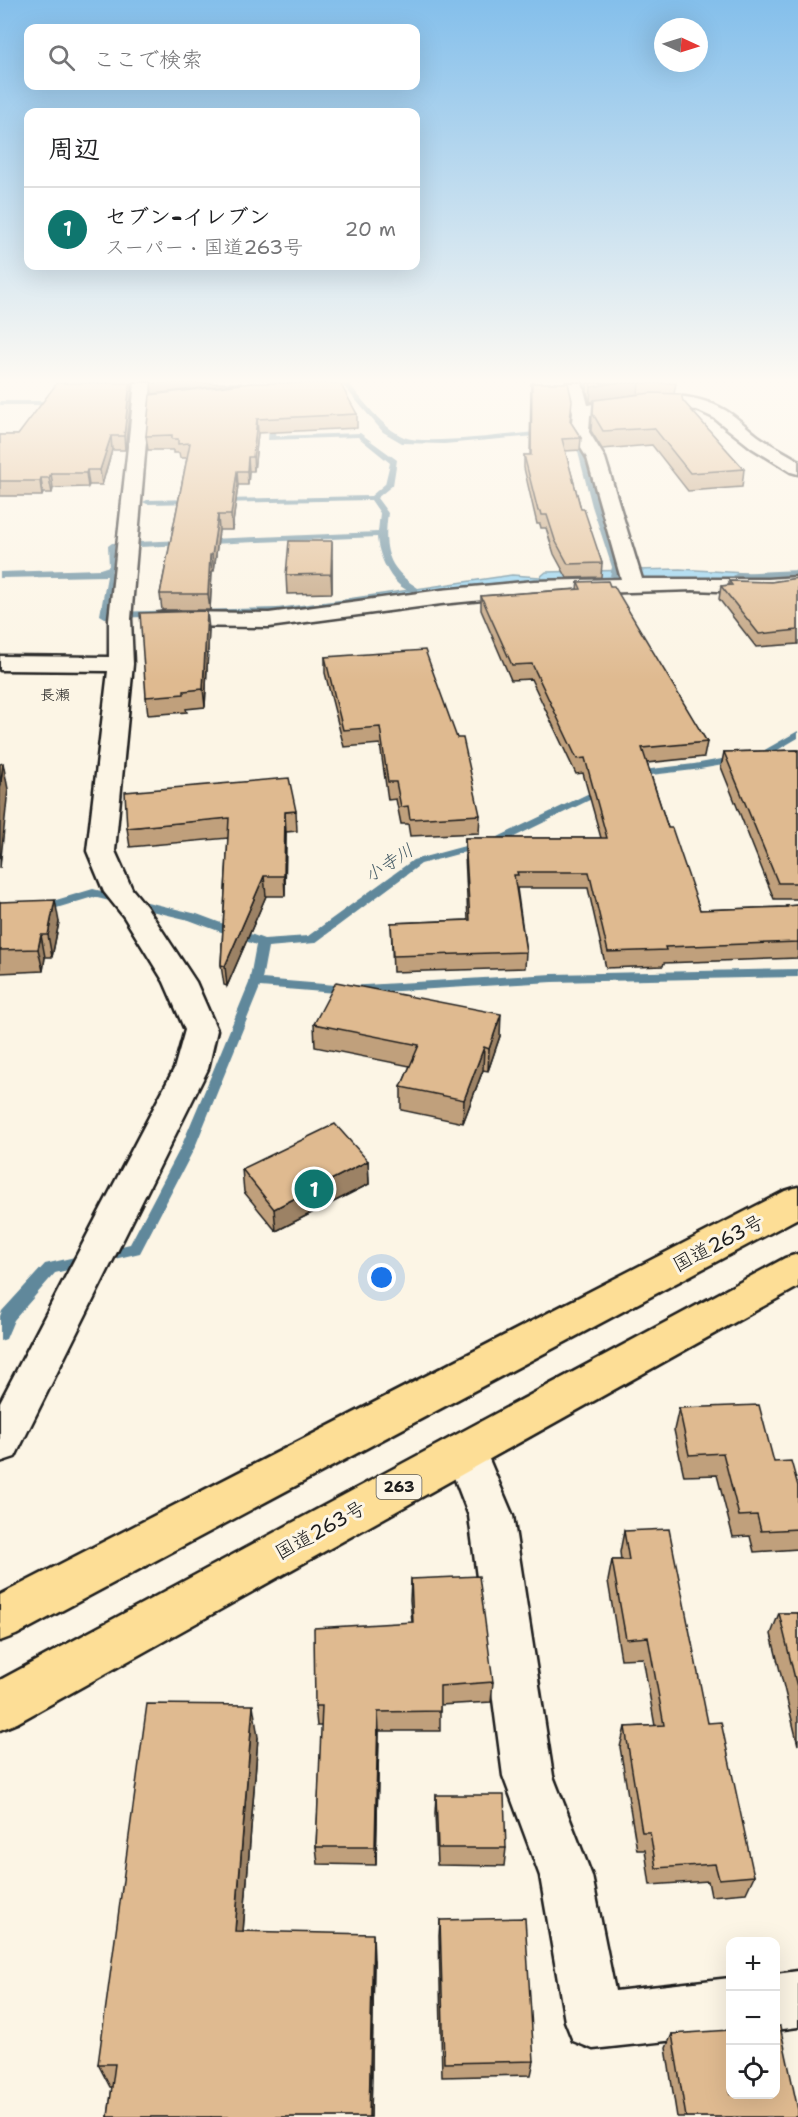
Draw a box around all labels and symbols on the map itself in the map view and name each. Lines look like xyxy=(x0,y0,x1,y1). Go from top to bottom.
north arrow xyxy=(654,18,708,72)
district label: 長瀬 xyxy=(40,685,70,705)
water label: 小寺川 xyxy=(360,838,418,888)
pin: 1 xyxy=(294,1166,334,1212)
street label: 国道263号 xyxy=(668,1208,768,1278)
your location xyxy=(367,1263,396,1292)
road number: 263 xyxy=(376,1475,422,1499)
street label: 国道263号 xyxy=(270,1494,370,1566)

